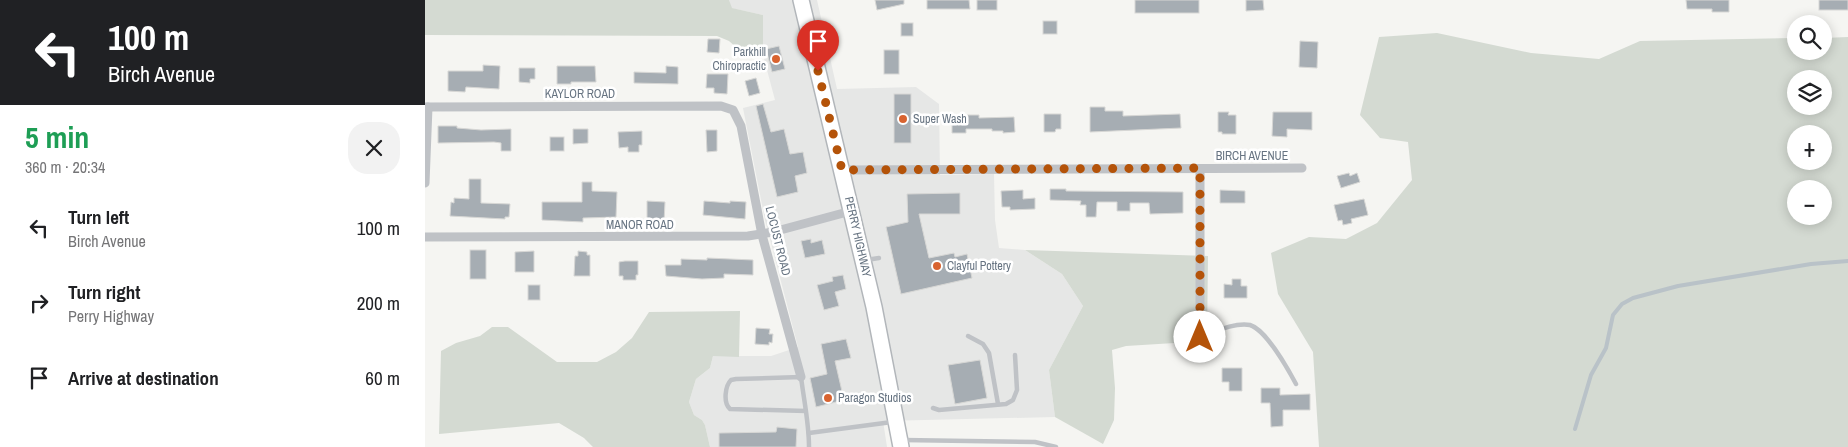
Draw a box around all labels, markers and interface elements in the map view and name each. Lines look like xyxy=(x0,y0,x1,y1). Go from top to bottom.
text: 100 m xyxy=(108,14,189,61)
map controls xyxy=(1787,15,1832,225)
button: search xyxy=(1787,15,1832,60)
icon: left xyxy=(25,20,90,85)
pin xyxy=(797,20,839,71)
icon: arrive xyxy=(804,27,832,55)
place label: Parkhill Chiropractic xyxy=(712,44,766,74)
marker: Parkhill Chiropractic xyxy=(770,53,782,65)
text: Birch Avenue xyxy=(108,59,215,89)
button: layers xyxy=(1787,70,1832,115)
street label: KAYLOR ROAD xyxy=(545,86,615,102)
place label: Super Wash xyxy=(913,111,967,127)
marker: Super Wash xyxy=(897,113,909,125)
text: 5 min xyxy=(25,117,89,157)
button: close xyxy=(348,122,400,174)
button: + xyxy=(1787,125,1832,170)
street label: BIRCH AVENUE xyxy=(1216,148,1288,164)
text: 360 m · 20:34 xyxy=(25,156,105,178)
button: − xyxy=(1787,180,1832,225)
street label: PERRY HIGHWAY xyxy=(841,195,875,279)
text: Turn left xyxy=(68,204,129,230)
street label: LOCUST ROAD xyxy=(762,205,794,277)
icon: left xyxy=(25,214,53,242)
text: 100 m xyxy=(357,215,400,241)
street label: MANOR ROAD xyxy=(606,217,674,233)
text: Birch Avenue xyxy=(68,230,146,252)
place label: Clayful Pottery xyxy=(947,258,1011,274)
marker: Clayful Pottery xyxy=(931,260,943,272)
text: Turn right xyxy=(68,279,140,305)
icon: right xyxy=(25,289,53,317)
text: 200 m xyxy=(357,290,400,316)
text: Perry Highway xyxy=(68,305,154,327)
position arrow xyxy=(1173,310,1225,362)
icon: arrive xyxy=(25,364,53,392)
text: Arrive at destination xyxy=(68,365,219,391)
text: 60 m xyxy=(365,365,400,391)
place label: Paragon Studios xyxy=(838,390,911,406)
marker: Paragon Studios xyxy=(822,392,834,404)

